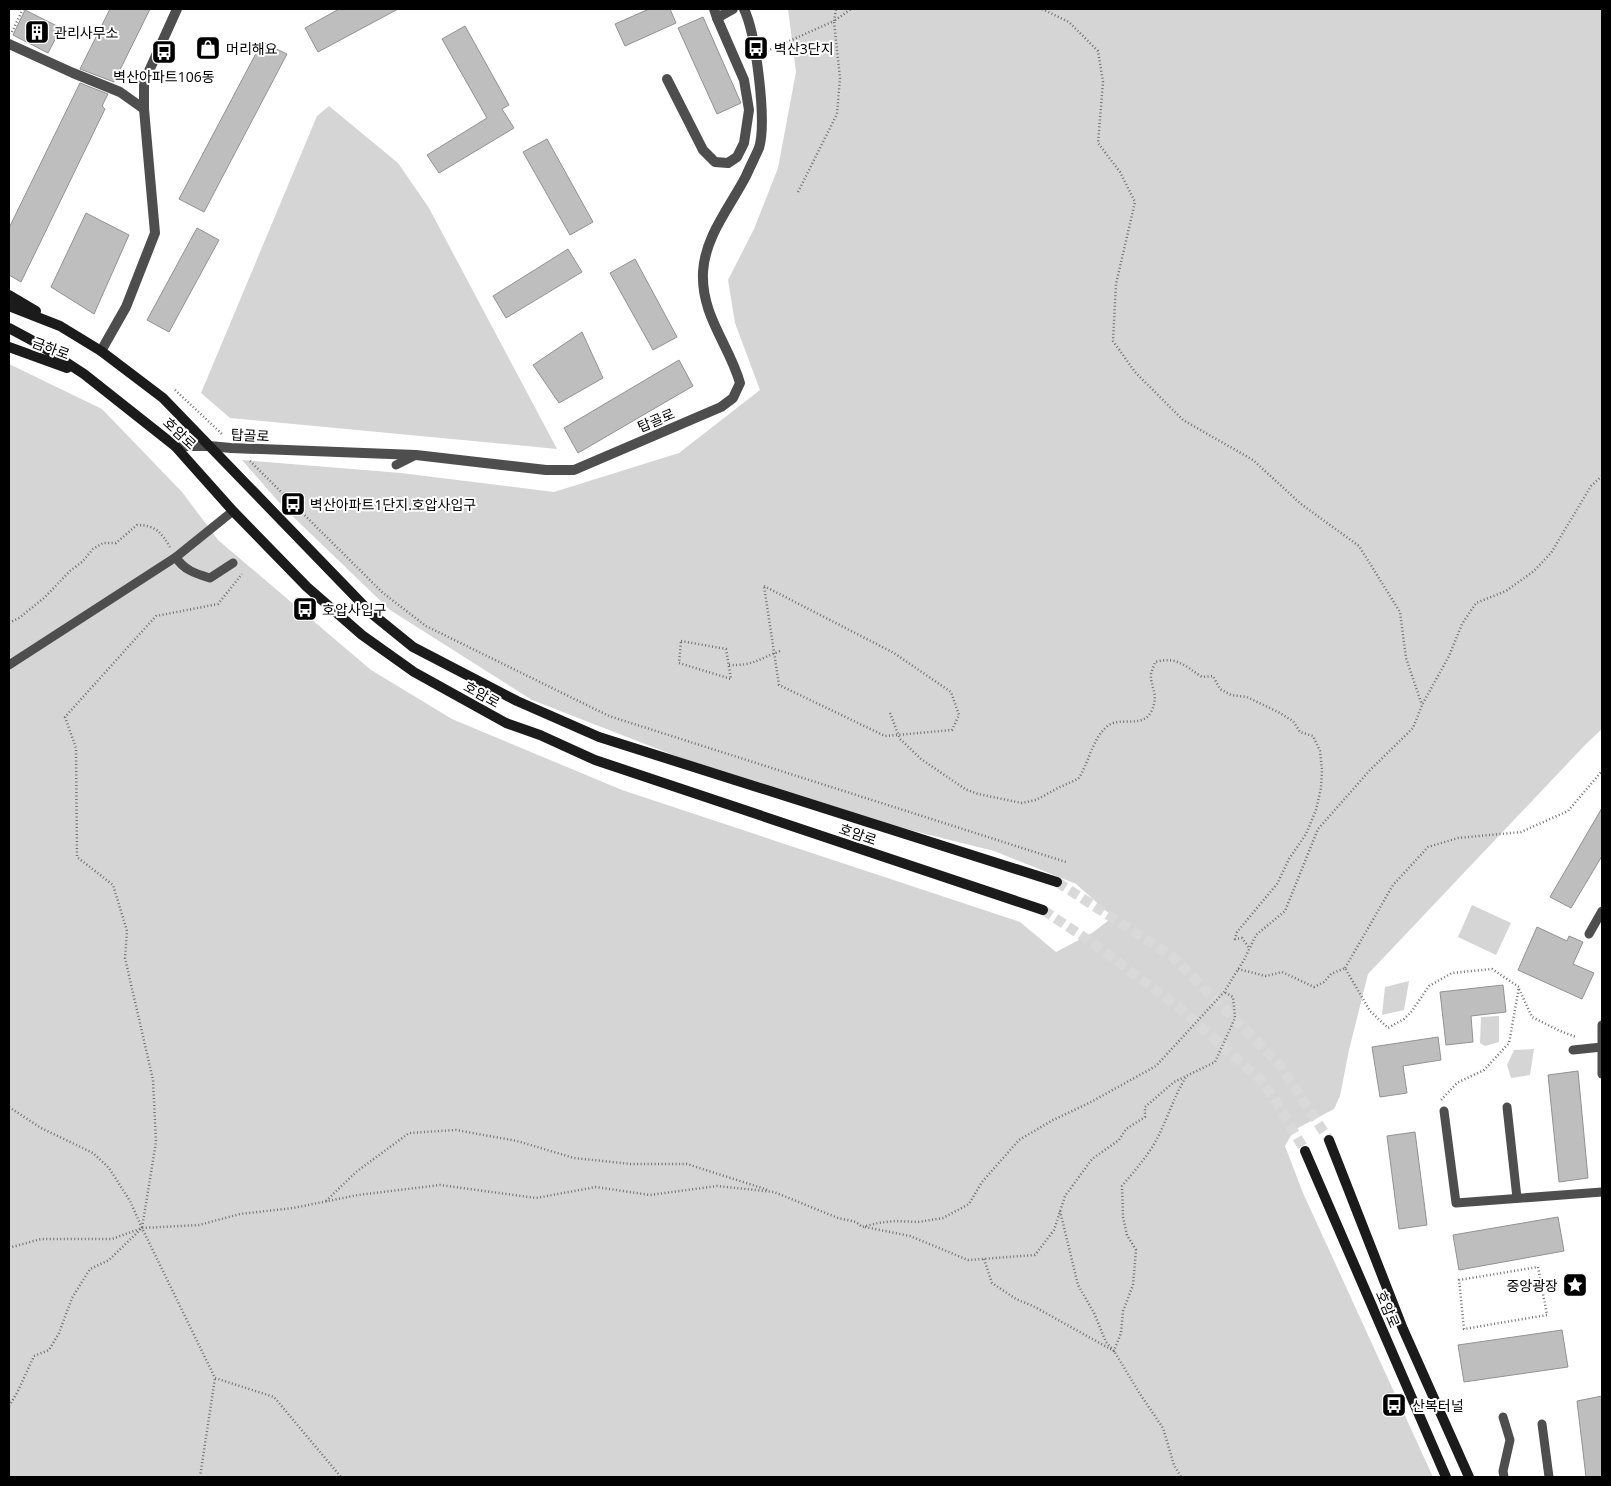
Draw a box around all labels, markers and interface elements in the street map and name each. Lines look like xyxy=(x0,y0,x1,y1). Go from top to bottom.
building icon: 관리사무소 xyxy=(24,19,50,45)
place label: 관리사무소 xyxy=(54,23,119,42)
shop icon: 머리해요 xyxy=(195,35,221,61)
bus stop icon: 벽산3단지 xyxy=(743,35,769,61)
bus stop icon: 벽산아파트106동 xyxy=(151,39,177,65)
place label: 머리해요 xyxy=(226,39,278,58)
place label: 벽산3단지 xyxy=(774,39,834,58)
place label: 벽산아파트106동 xyxy=(113,67,215,86)
street label: 금하로 xyxy=(30,332,73,364)
street label: 탑골로 xyxy=(635,404,678,436)
street label: 호암로 xyxy=(159,413,201,453)
street label: 탑골로 xyxy=(230,425,270,446)
bus stop icon: 벽산아파트1단지.호압사입구 xyxy=(280,491,306,517)
place label: 벽산아파트1단지.호압사입구 xyxy=(310,495,476,514)
bus stop icon: 호압사입구 xyxy=(292,596,318,622)
place label: 호압사입구 xyxy=(322,600,387,619)
street label: 호암로 xyxy=(460,676,504,712)
street label: 호암로 xyxy=(837,819,879,849)
place icon: 중앙광장 xyxy=(1562,1272,1588,1298)
place label: 중앙광장 xyxy=(1506,1276,1558,1295)
street label: 호암로 xyxy=(1372,1288,1404,1331)
bus stop icon: 산복터널 xyxy=(1381,1392,1407,1418)
place label: 산복터널 xyxy=(1412,1396,1464,1415)

